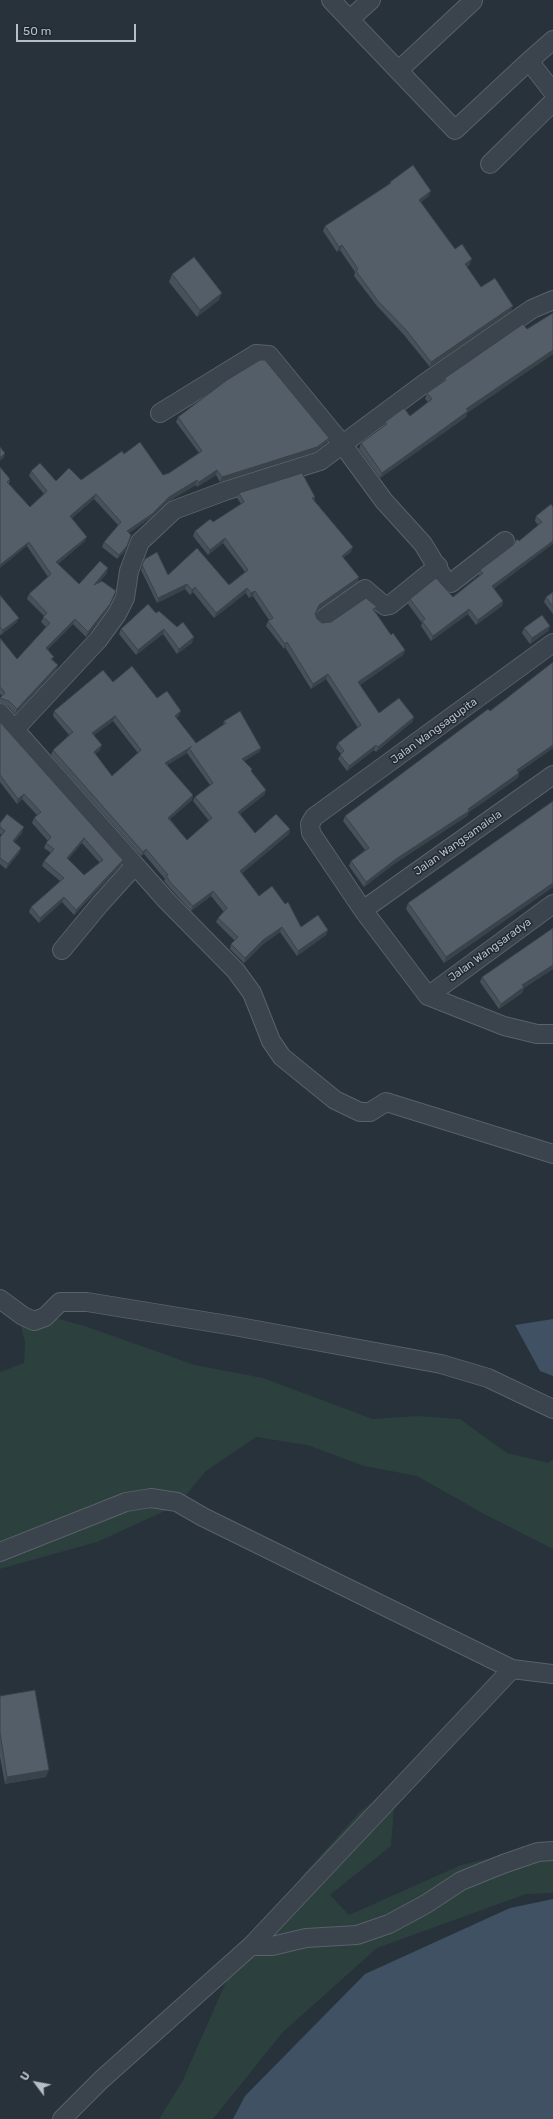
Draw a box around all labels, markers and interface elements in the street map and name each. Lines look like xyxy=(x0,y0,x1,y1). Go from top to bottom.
scale bar xyxy=(18,16,138,42)
text: 50 m xyxy=(23,24,51,38)
street label: Jalan Wangsagupita xyxy=(388,695,480,767)
street label: Jalan Wangsamalela xyxy=(412,808,504,878)
street label: Jalan Wangsaradya xyxy=(446,915,534,985)
north arrow xyxy=(16,2063,56,2103)
text: U xyxy=(18,2070,33,2083)

